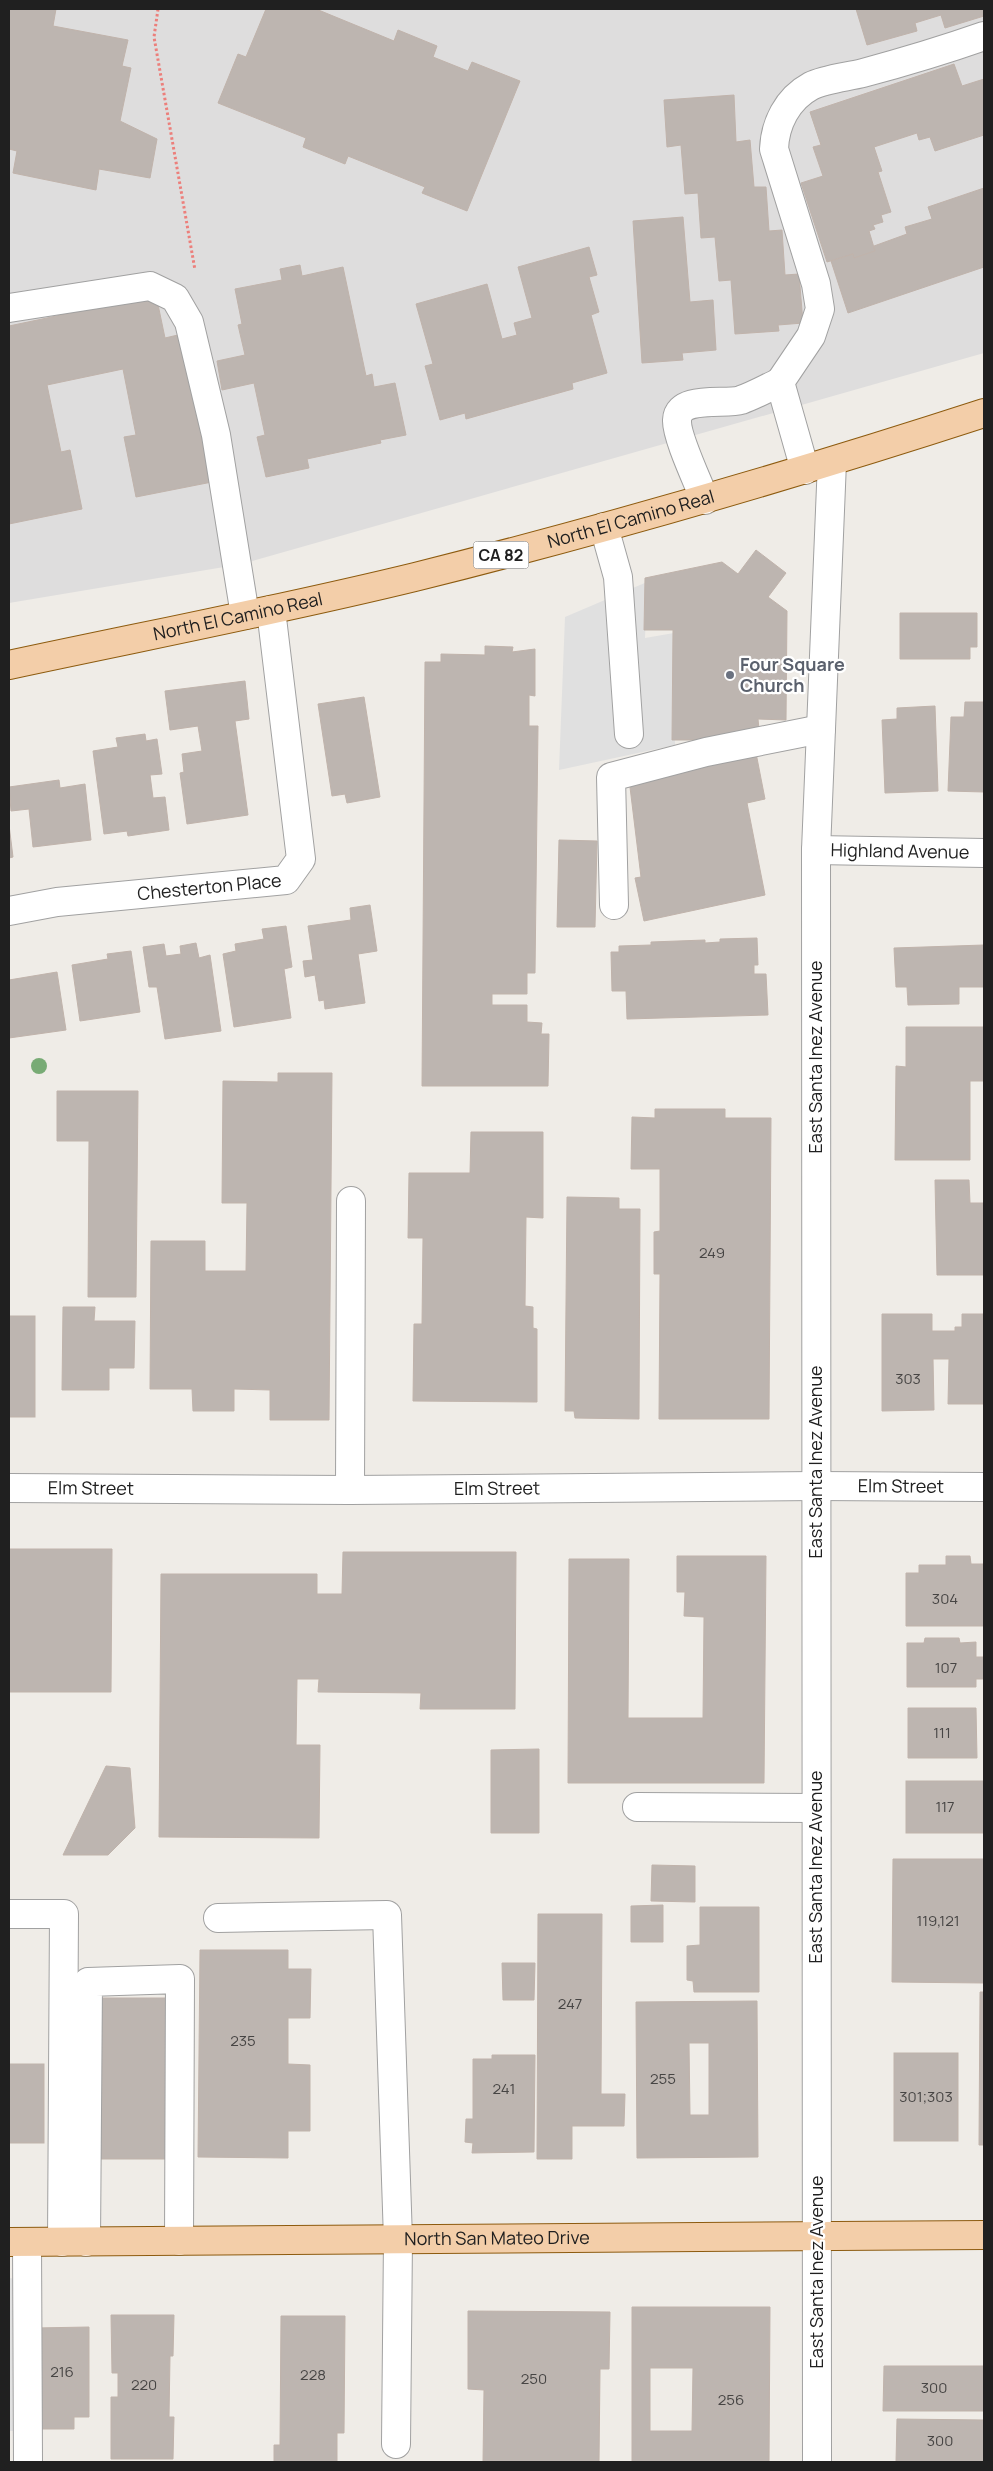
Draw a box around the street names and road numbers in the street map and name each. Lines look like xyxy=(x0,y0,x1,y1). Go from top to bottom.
street label: North El Camino Real xyxy=(545,484,717,553)
road number: CA 82 xyxy=(474,542,528,568)
street label: North El Camino Real xyxy=(151,586,325,645)
street label: Highland Avenue xyxy=(830,837,970,864)
street label: Chesterton Place xyxy=(136,867,282,905)
street label: East Santa Inez Avenue xyxy=(803,960,827,1154)
street label: East Santa Inez Avenue xyxy=(803,1365,827,1559)
street label: Elm Street xyxy=(858,1473,944,1498)
street label: Elm Street xyxy=(48,1475,134,1500)
street label: Elm Street xyxy=(454,1475,540,1500)
street label: East Santa Inez Avenue xyxy=(803,1770,827,1964)
street label: East Santa Inez Avenue xyxy=(804,2175,828,2369)
street label: North San Mateo Drive xyxy=(404,2225,590,2250)

